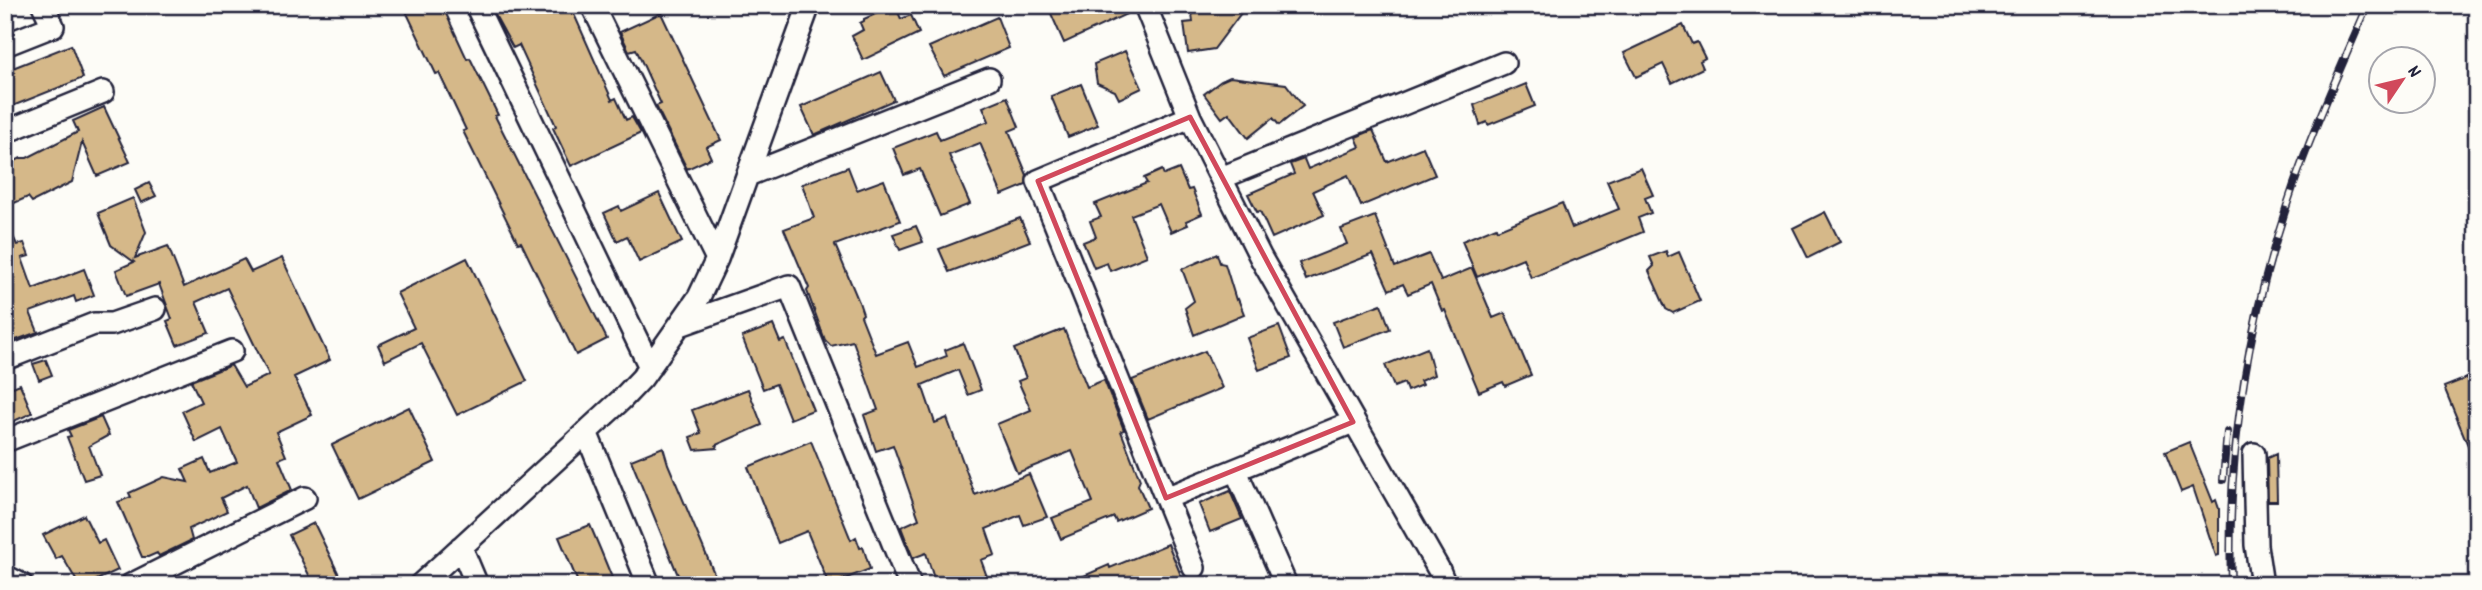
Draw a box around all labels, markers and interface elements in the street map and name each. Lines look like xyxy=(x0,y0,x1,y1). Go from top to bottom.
north arrow xyxy=(2366,46,2436,116)
text: N xyxy=(2399,61,2427,84)

